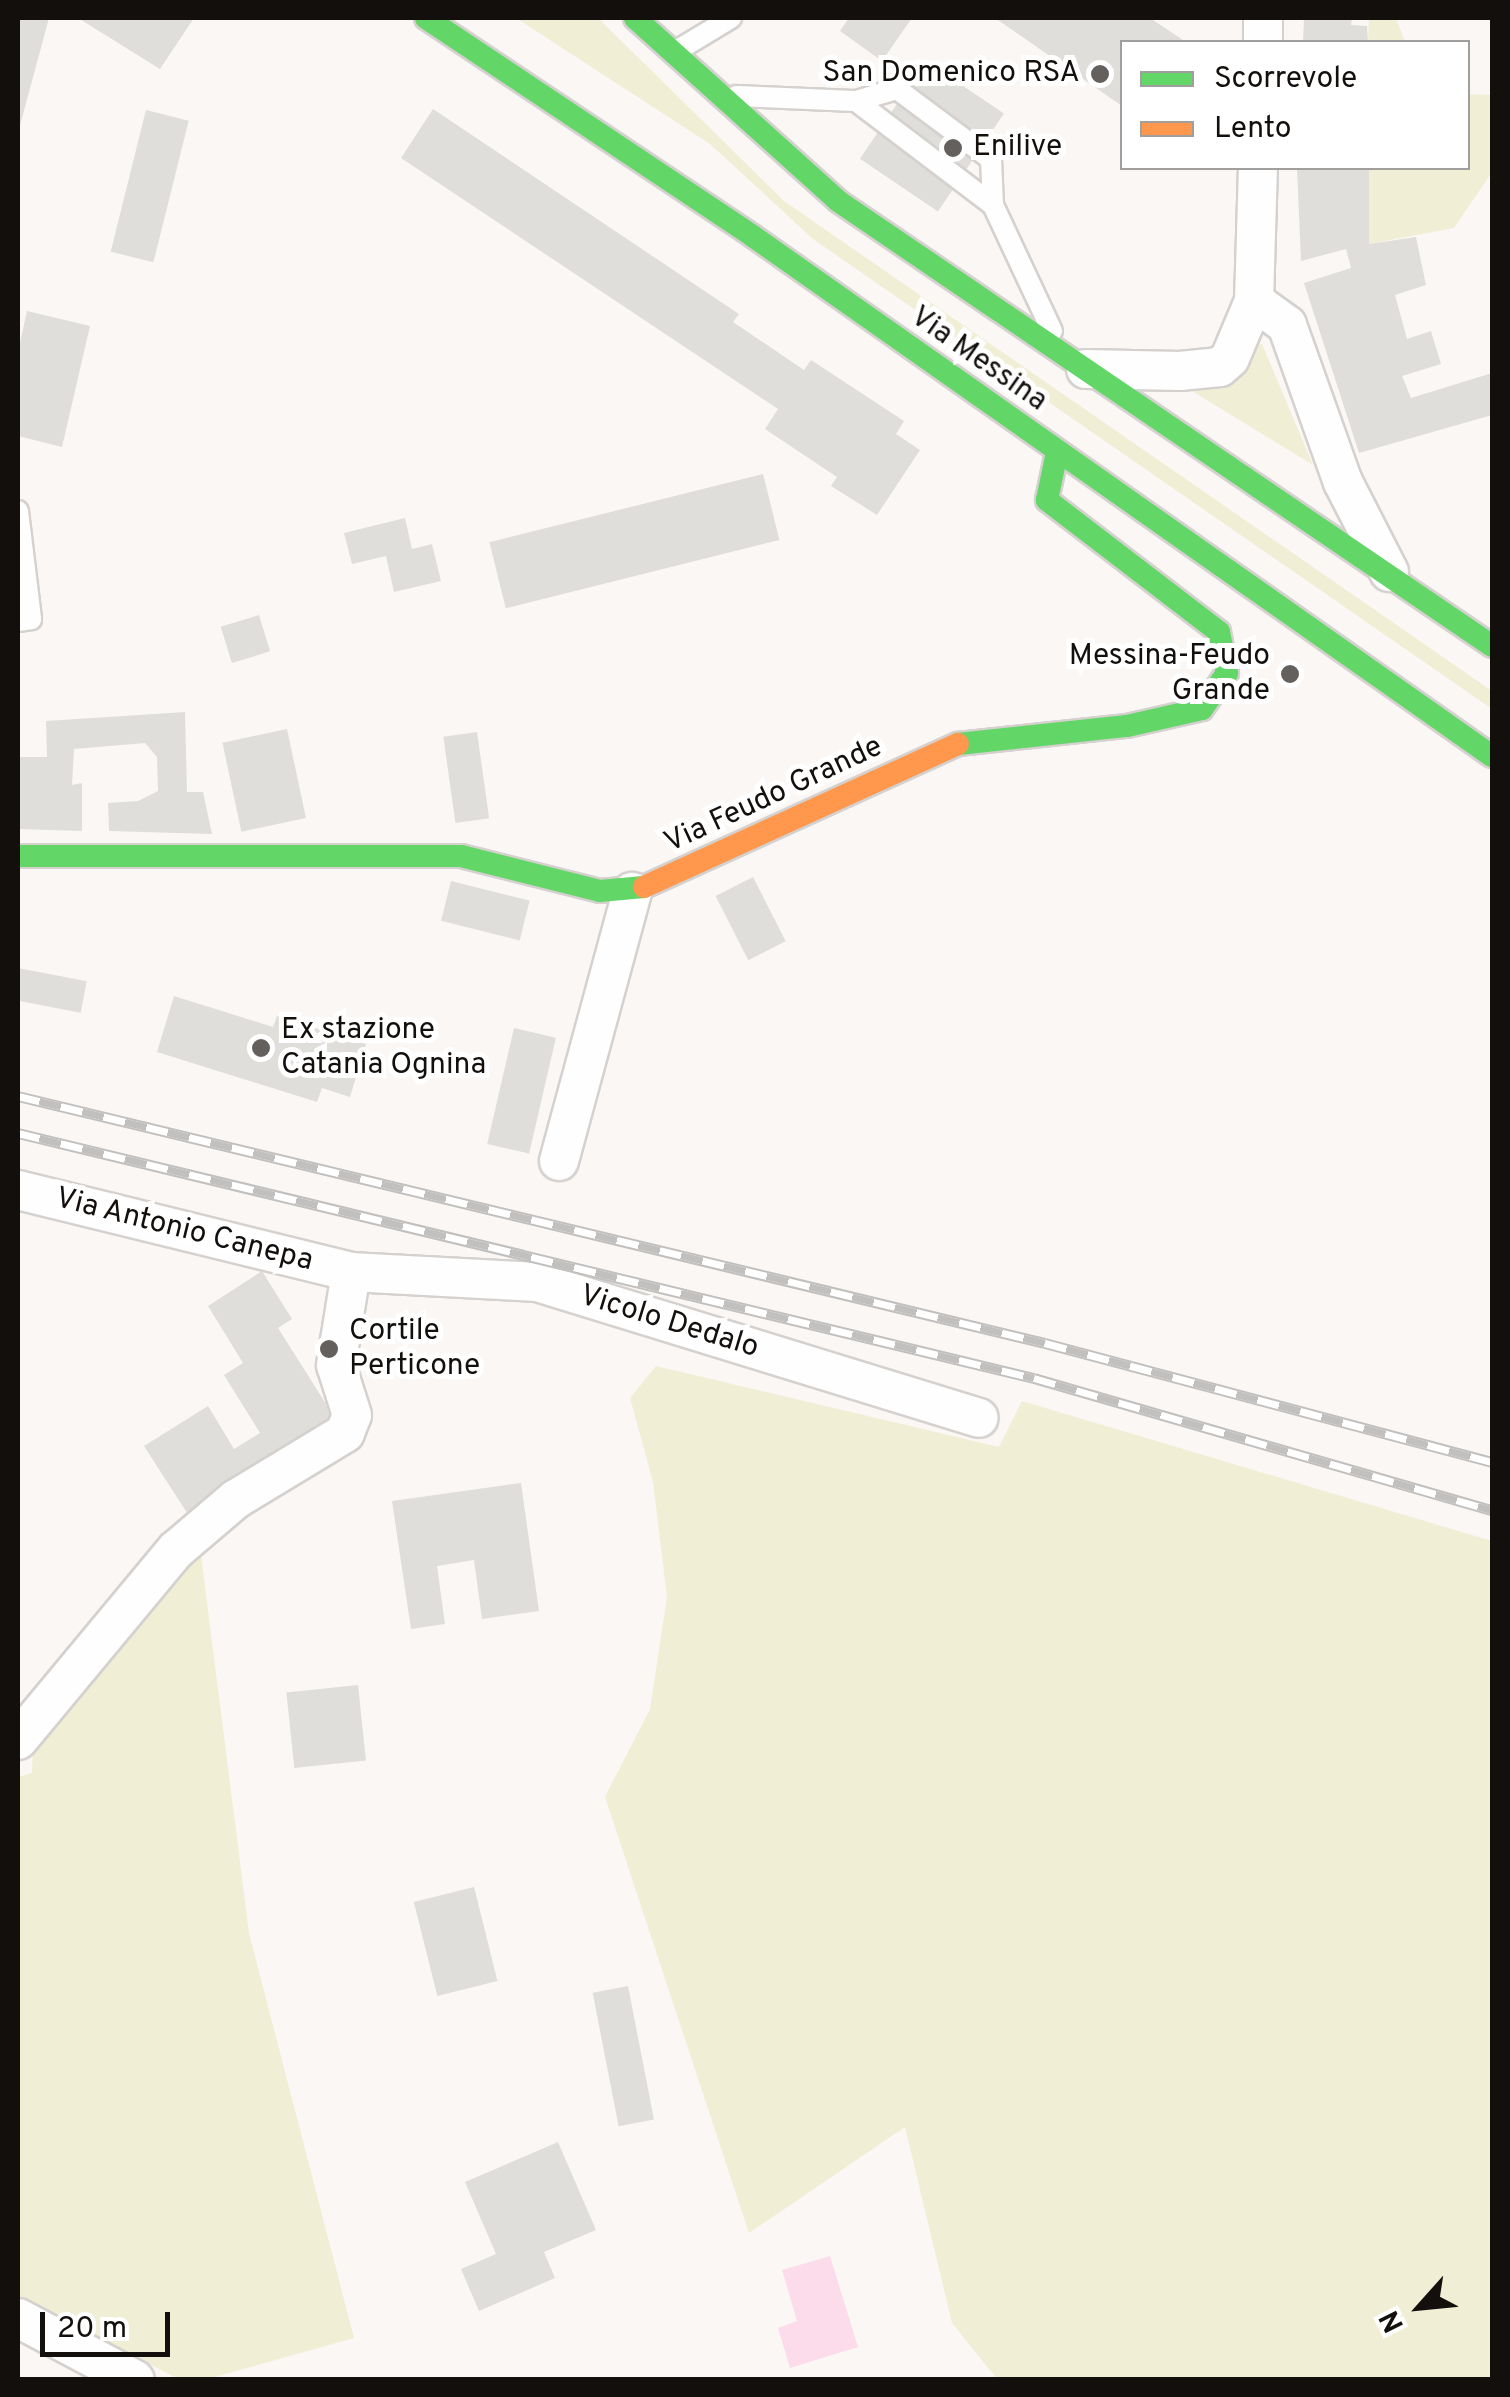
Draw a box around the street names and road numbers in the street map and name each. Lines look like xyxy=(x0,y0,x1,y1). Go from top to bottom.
street label: Via Messina xyxy=(903,300,1053,420)
street label: Via Feudo Grande xyxy=(659,730,889,862)
street label: Via Antonio Canepa xyxy=(51,1181,317,1281)
street label: Vicolo Dedalo xyxy=(575,1279,763,1367)

